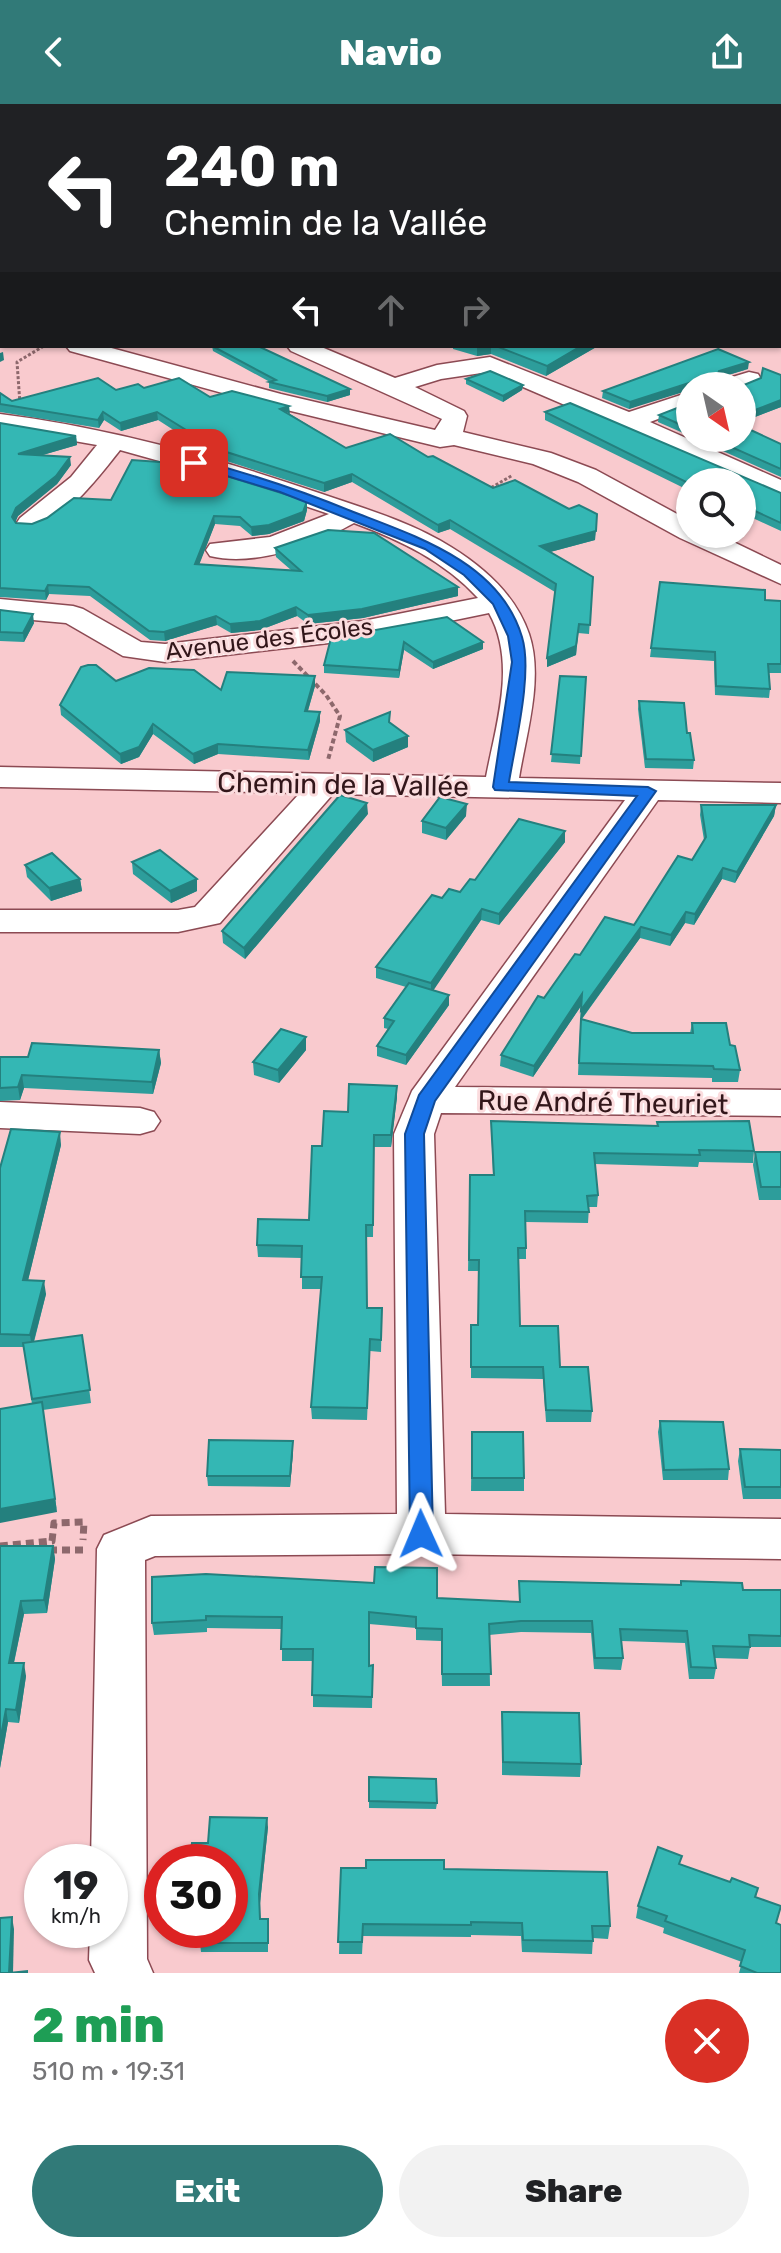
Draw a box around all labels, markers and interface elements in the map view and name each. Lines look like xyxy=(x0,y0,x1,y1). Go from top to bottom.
icon: back xyxy=(32,30,76,74)
icon: share xyxy=(705,30,749,74)
text: Navio xyxy=(339,31,442,74)
text: 240 m xyxy=(164,134,340,200)
icon: left xyxy=(32,136,136,240)
text: Chemin de la Vallée xyxy=(164,201,488,244)
icon: left xyxy=(285,288,329,332)
icon: ahead xyxy=(369,288,413,332)
icon: right xyxy=(453,288,497,332)
north arrow xyxy=(676,372,756,452)
map controls xyxy=(676,372,756,548)
pin xyxy=(160,429,228,497)
icon: arrive xyxy=(172,441,216,485)
button: search xyxy=(676,468,756,548)
street label: Avenue des Écoles xyxy=(164,612,374,666)
street label: Chemin de la Vallée xyxy=(217,766,469,803)
street label: Rue André Theuriet xyxy=(477,1084,729,1121)
position arrow xyxy=(379,1492,463,1576)
speed limit sign: 30 xyxy=(144,1844,248,1948)
text: 19 xyxy=(53,1862,99,1909)
text: km/h xyxy=(51,1904,101,1928)
text: 2 min xyxy=(32,1997,165,2054)
button: close xyxy=(665,1999,749,2083)
text: 510 m · 19:31 xyxy=(32,2056,185,2087)
button: Exit xyxy=(32,2145,383,2237)
button: Share xyxy=(399,2145,749,2237)

